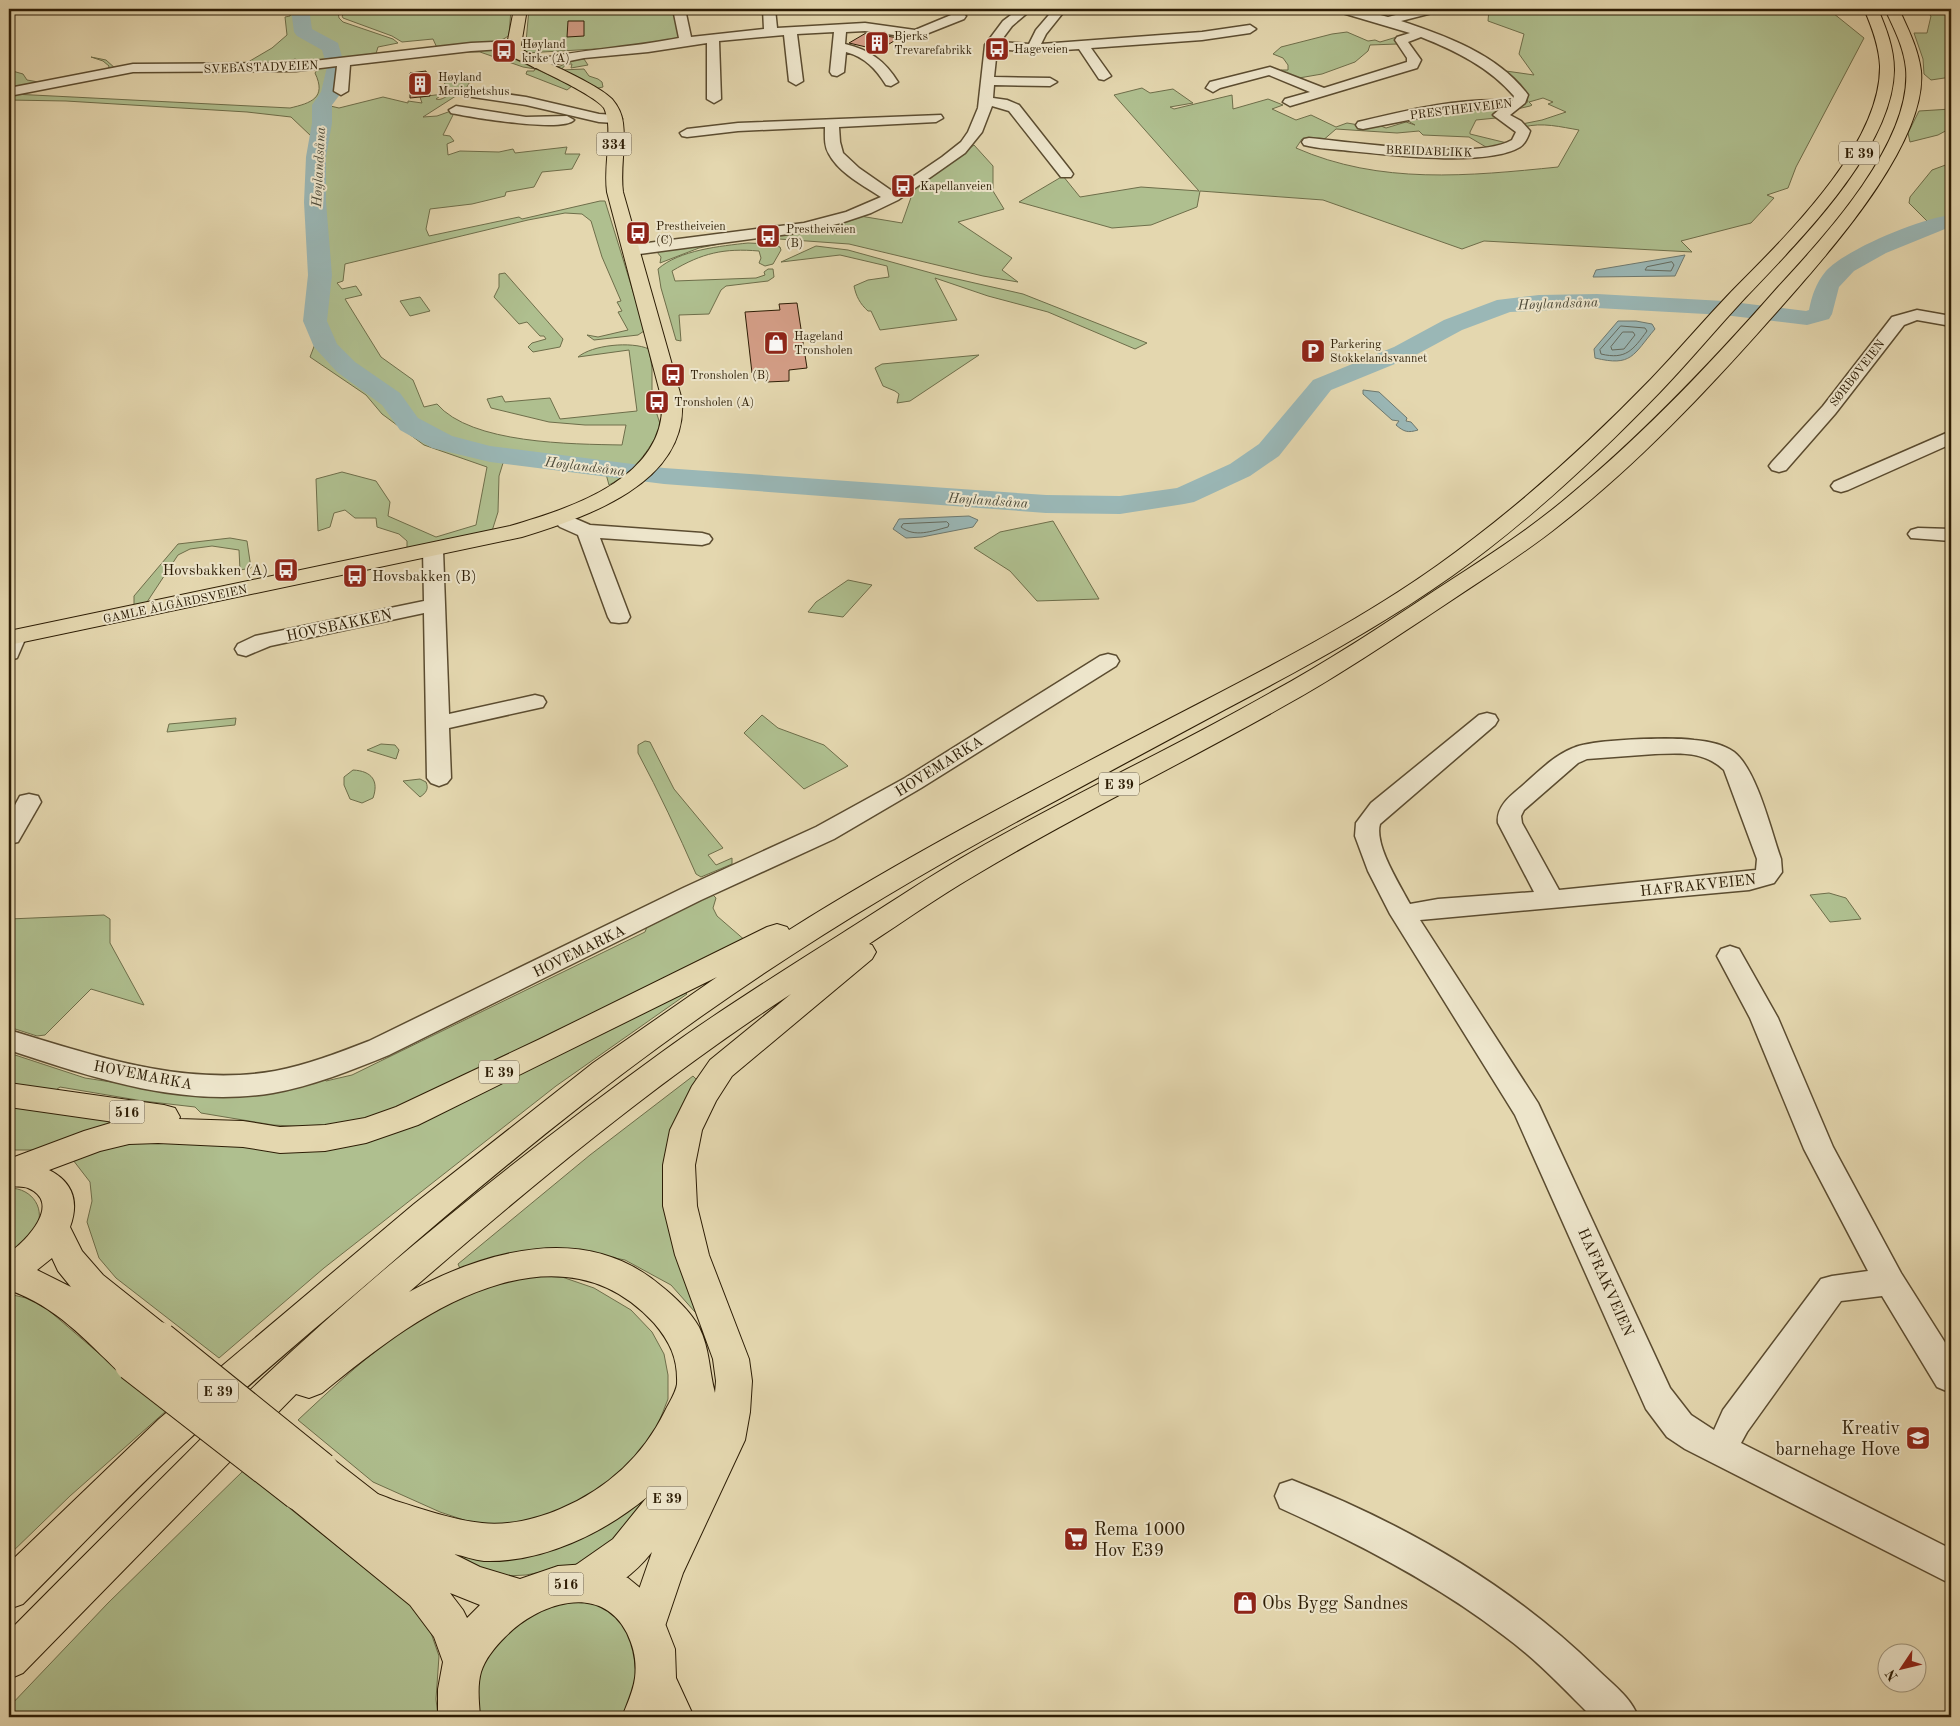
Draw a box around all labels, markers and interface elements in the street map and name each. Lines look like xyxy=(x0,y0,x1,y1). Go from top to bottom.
building icon: Bjerks Trevarefabrikk xyxy=(864,30,890,56)
place label: Bjerks Trevarefabrikk xyxy=(894,31,972,57)
bus stop icon: Hageveien xyxy=(984,36,1010,62)
bus stop icon: Høyland kirke (A) xyxy=(491,38,517,64)
place label: Høyland kirke (A) xyxy=(522,39,570,65)
place label: Hageveien xyxy=(1014,44,1068,56)
street label: SVEBASTADVEIEN xyxy=(203,60,319,76)
building icon: Høyland Menighetshus xyxy=(407,71,433,97)
place label: Høyland Menighetshus xyxy=(438,72,509,98)
street label: PRESTHEIVEIEN xyxy=(1409,98,1513,122)
water label: Høylandsåna xyxy=(310,126,329,209)
road number: 334 xyxy=(596,132,632,156)
road number: E 39 xyxy=(1839,142,1879,164)
street label: BREIDABLIKK xyxy=(1385,144,1473,160)
bus stop icon: Kapellanveien xyxy=(890,173,916,199)
place label: Kapellanveien xyxy=(920,181,993,193)
bus stop icon: Prestheiveien (C) xyxy=(625,220,651,246)
place label: Prestheiveien (C) xyxy=(656,221,726,247)
bus stop icon: Prestheiveien (B) xyxy=(755,223,781,249)
place label: Prestheiveien (B) xyxy=(786,224,856,250)
water label: Høylandsåna xyxy=(1516,296,1599,313)
shop icon: Hageland Tronsholen xyxy=(763,330,789,356)
place label: Hageland Tronsholen xyxy=(794,331,853,357)
parking icon: Parkering Stokkelandsvannet xyxy=(1300,338,1326,364)
street label: SØRBØVEIEN xyxy=(1828,338,1887,409)
place label: Parkering Stokkelandsvannet xyxy=(1330,339,1427,365)
bus stop icon: Tronsholen (B) xyxy=(660,362,686,388)
place label: Tronsholen (B) xyxy=(690,369,769,382)
bus stop icon: Tronsholen (A) xyxy=(644,389,670,415)
place label: Tronsholen (A) xyxy=(674,396,754,409)
water label: Høylandsåna xyxy=(543,455,626,480)
water label: Høylandsåna xyxy=(946,491,1029,512)
bus stop icon: Hovsbakken (A) xyxy=(273,557,299,583)
bus stop icon: Hovsbakken (B) xyxy=(342,563,368,589)
place label: Hovsbakken (A) xyxy=(162,564,268,579)
place label: Hovsbakken (B) xyxy=(372,570,476,585)
street label: GAMLE ÅLGÅRDSVEIEN xyxy=(101,580,248,626)
street label: HOVSBAKKEN xyxy=(285,608,394,645)
street label: HOVEMARKA xyxy=(893,734,987,800)
road number: E 39 xyxy=(1099,772,1139,796)
street label: HAFRAKVEIEN xyxy=(1639,873,1757,900)
street label: HOVEMARKA xyxy=(531,923,629,981)
street label: HOVEMARKA xyxy=(92,1060,194,1094)
road number: E 39 xyxy=(479,1060,519,1084)
road number: 516 xyxy=(110,1100,144,1124)
street label: HAFRAKVEIEN xyxy=(1574,1226,1635,1339)
road number: E 39 xyxy=(198,1380,238,1402)
place label: Kreativ barnehage Hove xyxy=(1775,1420,1900,1459)
school or university icon: Kreativ barnehage Hove xyxy=(1905,1425,1931,1451)
road number: E 39 xyxy=(647,1486,687,1510)
place label: Rema 1000 Hov E39 xyxy=(1094,1521,1185,1560)
supermarket icon: Rema 1000 Hov E39 xyxy=(1063,1526,1089,1552)
road number: 516 xyxy=(548,1572,584,1596)
shop icon: Obs Bygg Sandnes xyxy=(1232,1590,1258,1616)
place label: Obs Bygg Sandnes xyxy=(1262,1595,1408,1613)
north arrow xyxy=(1878,1644,1928,1694)
text: N xyxy=(1883,1666,1901,1683)

